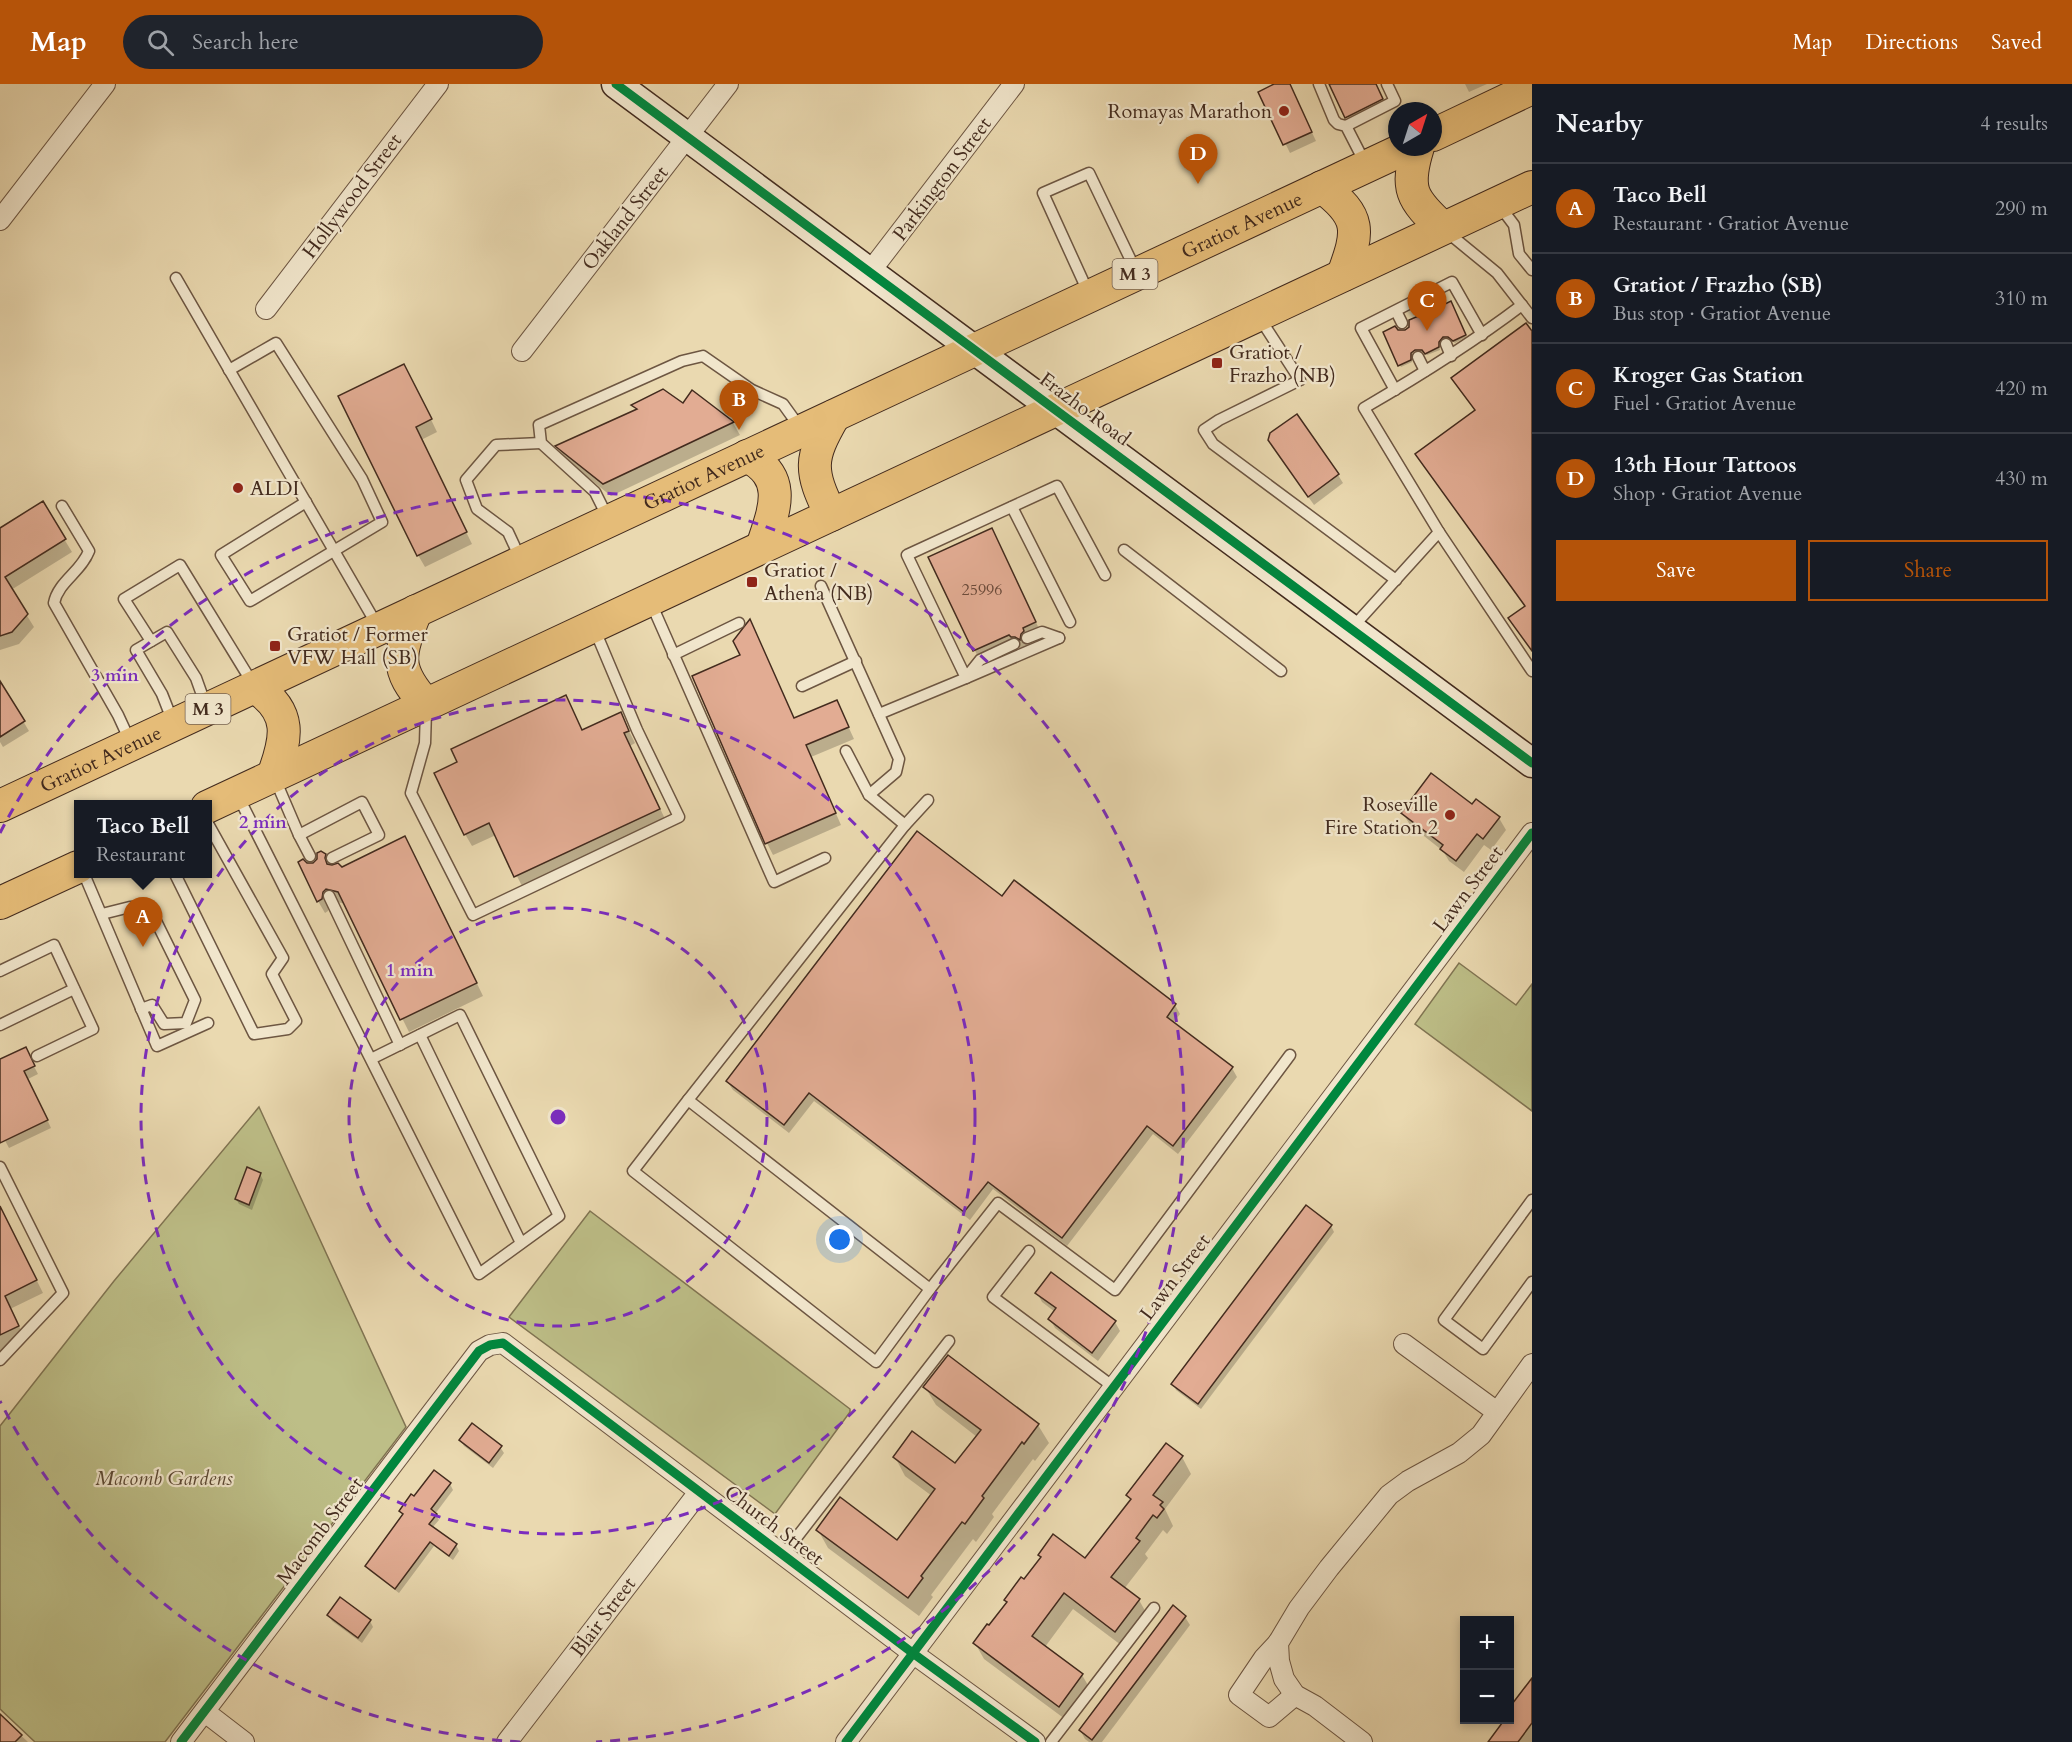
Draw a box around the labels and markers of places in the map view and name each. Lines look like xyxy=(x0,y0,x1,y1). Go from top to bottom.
place label: Romayas Marathon xyxy=(1108,98,1273,125)
marker: Romayas Marathon xyxy=(1277,104,1291,118)
pin: D xyxy=(1178,135,1218,184)
pin: C xyxy=(1408,282,1446,331)
place label: Gratiot / Frazho (NB) xyxy=(1229,339,1336,389)
marker: Gratiot / Frazho (NB) xyxy=(1210,356,1224,370)
pin: B xyxy=(720,380,758,430)
place label: ALDI xyxy=(250,475,299,502)
marker: ALDI xyxy=(231,481,245,495)
place label: Gratiot / Athena (NB) xyxy=(764,557,873,607)
marker: Gratiot / Athena (NB) xyxy=(745,575,759,589)
place label: Gratiot / Former VFW Hall (SB) xyxy=(287,621,429,671)
marker: Gratiot / Former VFW Hall (SB) xyxy=(268,639,282,653)
place label: Roseville Fire Station 2 xyxy=(1325,791,1438,841)
marker: Roseville Fire Station 2 xyxy=(1443,808,1457,822)
pin: A xyxy=(124,898,162,947)
centre of rings xyxy=(548,1107,568,1127)

